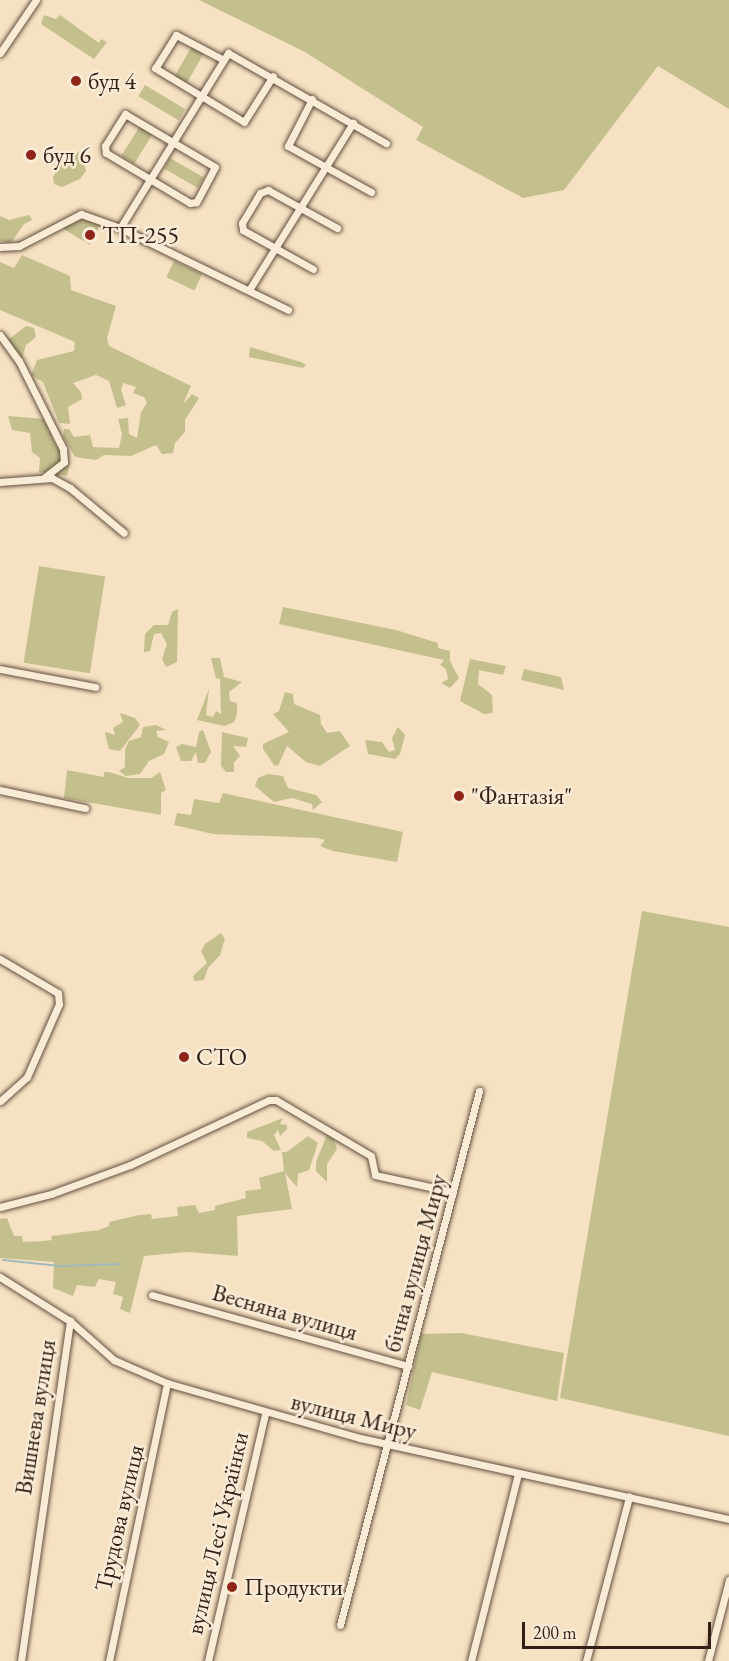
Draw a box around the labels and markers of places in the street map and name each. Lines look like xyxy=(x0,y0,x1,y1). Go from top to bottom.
place label: буд 4 xyxy=(88,67,136,95)
marker: буд 4 xyxy=(69,74,83,88)
place label: буд 6 xyxy=(43,141,91,169)
marker: буд 6 xyxy=(24,148,38,162)
place label: ТП-255 xyxy=(102,221,179,249)
marker: ТП-255 xyxy=(83,228,97,242)
place label: "Фантазія" xyxy=(471,782,572,810)
marker: "Фантазія" xyxy=(452,789,466,803)
place label: СТО xyxy=(196,1043,247,1071)
marker: СТО xyxy=(177,1050,191,1064)
place label: Продукти xyxy=(244,1573,343,1601)
marker: Продукти xyxy=(225,1580,239,1594)

